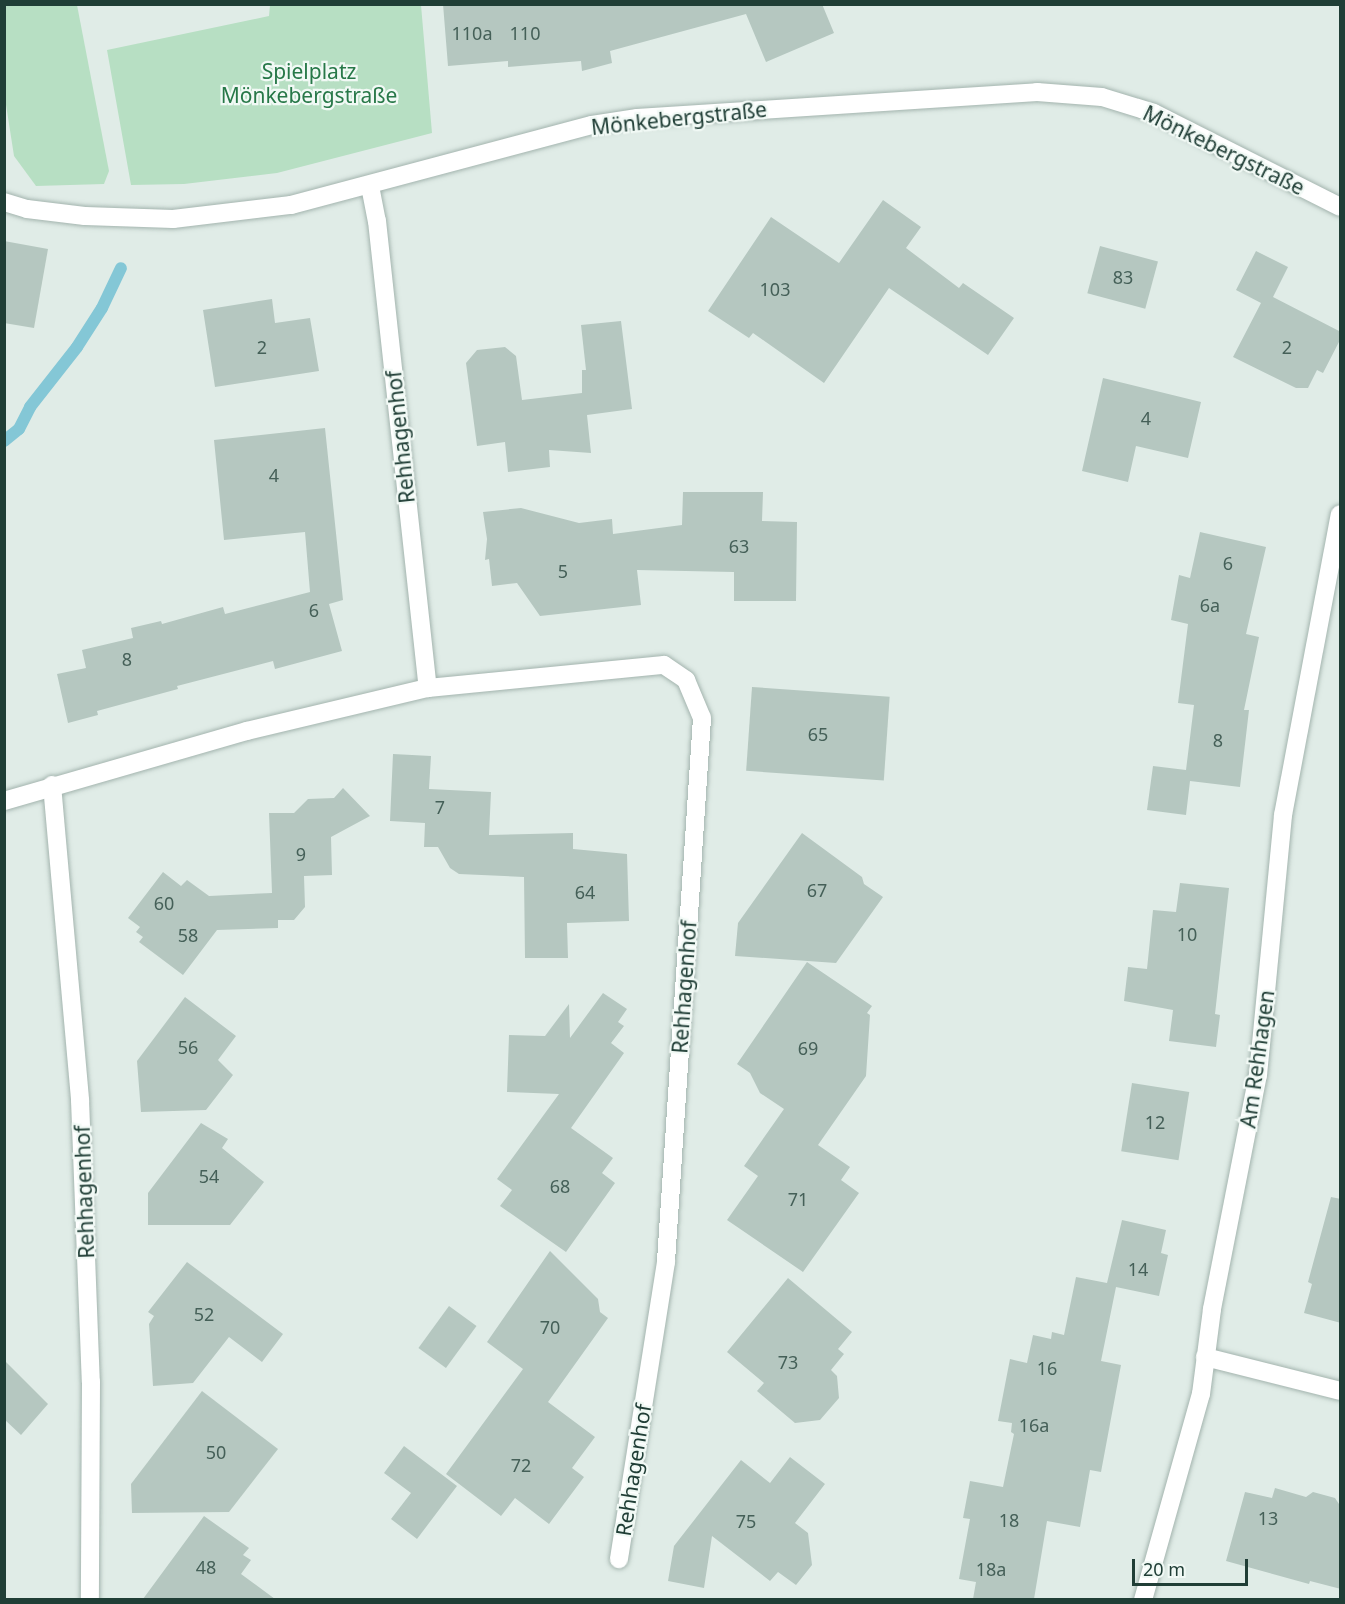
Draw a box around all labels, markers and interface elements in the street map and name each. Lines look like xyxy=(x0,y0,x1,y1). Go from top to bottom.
house number: 110a xyxy=(452,22,492,44)
house number: 110 xyxy=(510,22,540,44)
park label: Spielplatz Mönkebergstraße xyxy=(221,58,397,108)
street label: Mönkebergstraße xyxy=(590,96,768,140)
street label: Mönkebergstraße xyxy=(1139,100,1309,200)
house number: 83 xyxy=(1113,266,1133,288)
house number: 103 xyxy=(760,278,790,300)
house number: 2 xyxy=(257,336,267,358)
house number: 2 xyxy=(1282,336,1292,358)
street label: Rehhagenhof xyxy=(381,369,419,505)
house number: 4 xyxy=(1141,407,1151,429)
house number: 4 xyxy=(269,464,279,486)
house number: 63 xyxy=(729,535,749,557)
house number: 6 xyxy=(1223,552,1233,574)
house number: 5 xyxy=(558,560,568,582)
house number: 6a xyxy=(1200,594,1220,616)
house number: 6 xyxy=(309,599,319,621)
house number: 8 xyxy=(122,648,132,670)
house number: 65 xyxy=(808,723,828,745)
house number: 8 xyxy=(1213,729,1223,751)
house number: 7 xyxy=(435,796,445,818)
house number: 9 xyxy=(296,843,306,865)
house number: 67 xyxy=(807,879,827,901)
house number: 64 xyxy=(575,881,595,903)
house number: 60 xyxy=(154,892,174,914)
street label: Rehhagenhof xyxy=(667,920,701,1054)
house number: 10 xyxy=(1177,923,1197,945)
house number: 58 xyxy=(178,924,198,946)
street label: Am Rehhagen xyxy=(1235,988,1279,1130)
house number: 56 xyxy=(178,1036,198,1058)
house number: 69 xyxy=(798,1037,818,1059)
house number: 12 xyxy=(1145,1111,1165,1133)
street label: Rehhagenhof xyxy=(69,1125,99,1259)
house number: 54 xyxy=(199,1165,219,1187)
house number: 68 xyxy=(550,1175,570,1197)
house number: 71 xyxy=(788,1188,808,1210)
house number: 14 xyxy=(1128,1258,1148,1280)
house number: 52 xyxy=(194,1303,214,1325)
house number: 70 xyxy=(540,1316,560,1338)
house number: 73 xyxy=(778,1351,798,1373)
house number: 16 xyxy=(1037,1357,1057,1379)
street label: Rehhagenhof xyxy=(610,1402,656,1538)
house number: 16a xyxy=(1019,1414,1049,1436)
house number: 50 xyxy=(206,1441,226,1463)
house number: 72 xyxy=(511,1454,531,1476)
house number: 13 xyxy=(1258,1507,1278,1529)
house number: 18 xyxy=(999,1509,1019,1531)
house number: 75 xyxy=(736,1510,756,1532)
scale bar xyxy=(1135,1547,1250,1585)
house number: 48 xyxy=(196,1556,216,1578)
text: 20 m xyxy=(1143,1557,1185,1581)
house number: 18a xyxy=(976,1558,1006,1580)

